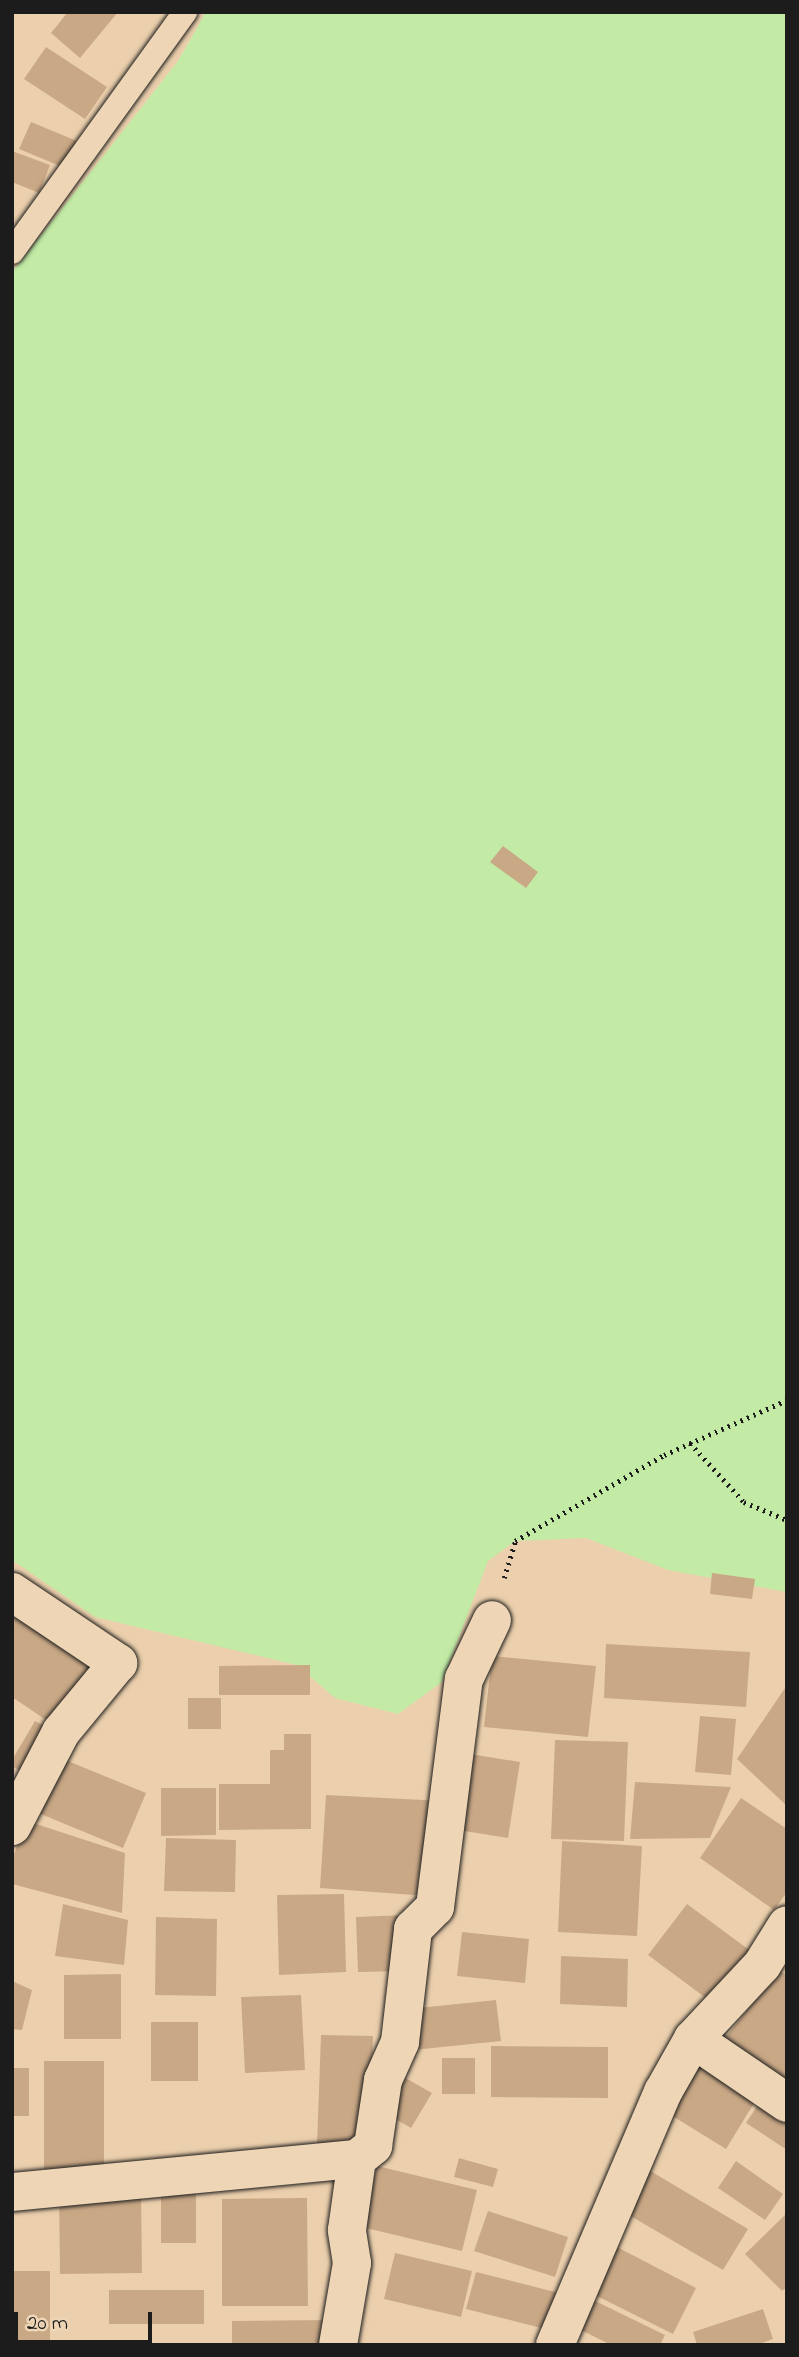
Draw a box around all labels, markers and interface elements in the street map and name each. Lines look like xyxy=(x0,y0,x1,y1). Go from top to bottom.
scale bar xyxy=(18,2298,156,2342)
text: 20 m xyxy=(27,2309,68,2339)

